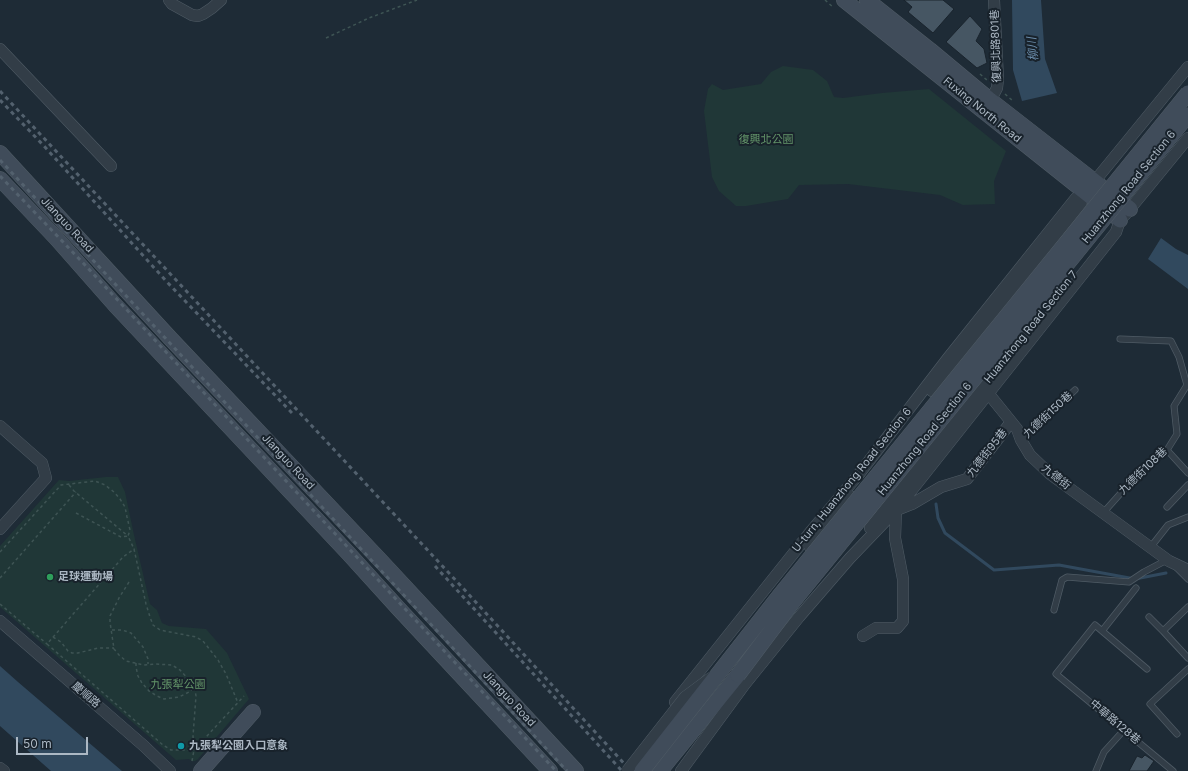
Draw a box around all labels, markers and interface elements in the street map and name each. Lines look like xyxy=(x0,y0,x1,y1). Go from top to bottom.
street label: 復興北路801巷 xyxy=(988,9,1004,83)
water label: 柳川 xyxy=(1025,36,1041,62)
street label: Fuxing North Road xyxy=(940,74,1024,146)
street label: Huanzhong Road Section 6 xyxy=(1079,128,1179,246)
park label: 復興北公園 xyxy=(739,133,793,147)
street label: Jianguo Road xyxy=(38,195,96,255)
street label: Huanzhong Road Section 7 xyxy=(982,268,1080,386)
street label: Huanzhong Road Section 6 xyxy=(875,380,975,498)
street label: 九德街150巷 xyxy=(1021,389,1075,441)
street label: U-turn, Huanzhong Road Section 6 xyxy=(790,405,914,555)
street label: 九德街95巷 xyxy=(964,426,1010,480)
street label: Jianguo Road xyxy=(259,432,317,492)
street label: 九德街108巷 xyxy=(1116,445,1170,497)
street label: 九德街 xyxy=(1039,461,1073,493)
place label: 足球運動場 xyxy=(58,570,113,584)
marker: 足球運動場 xyxy=(45,572,55,582)
street label: Jianguo Road xyxy=(480,669,538,729)
park label: 九張犁公園 xyxy=(151,678,205,692)
street label: 慶順路 xyxy=(69,679,103,711)
street label: 中華路128巷 xyxy=(1087,697,1143,747)
scale bar xyxy=(18,729,90,755)
text: 50 m xyxy=(23,736,52,751)
place label: 九張犁公園入口意象 xyxy=(189,739,288,753)
marker: 九張犁公園入口意象 xyxy=(176,741,186,751)

